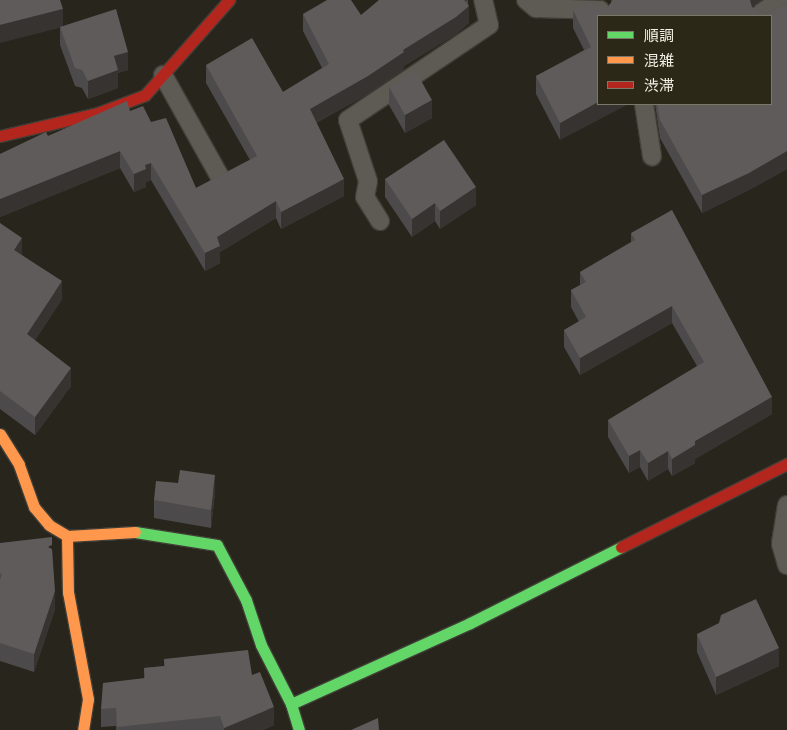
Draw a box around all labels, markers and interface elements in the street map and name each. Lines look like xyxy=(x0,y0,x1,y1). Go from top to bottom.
legend xyxy=(597,15,772,105)
text: 順調 xyxy=(644,27,674,44)
text: 混雑 xyxy=(644,52,674,69)
text: 渋滞 xyxy=(644,77,674,94)

